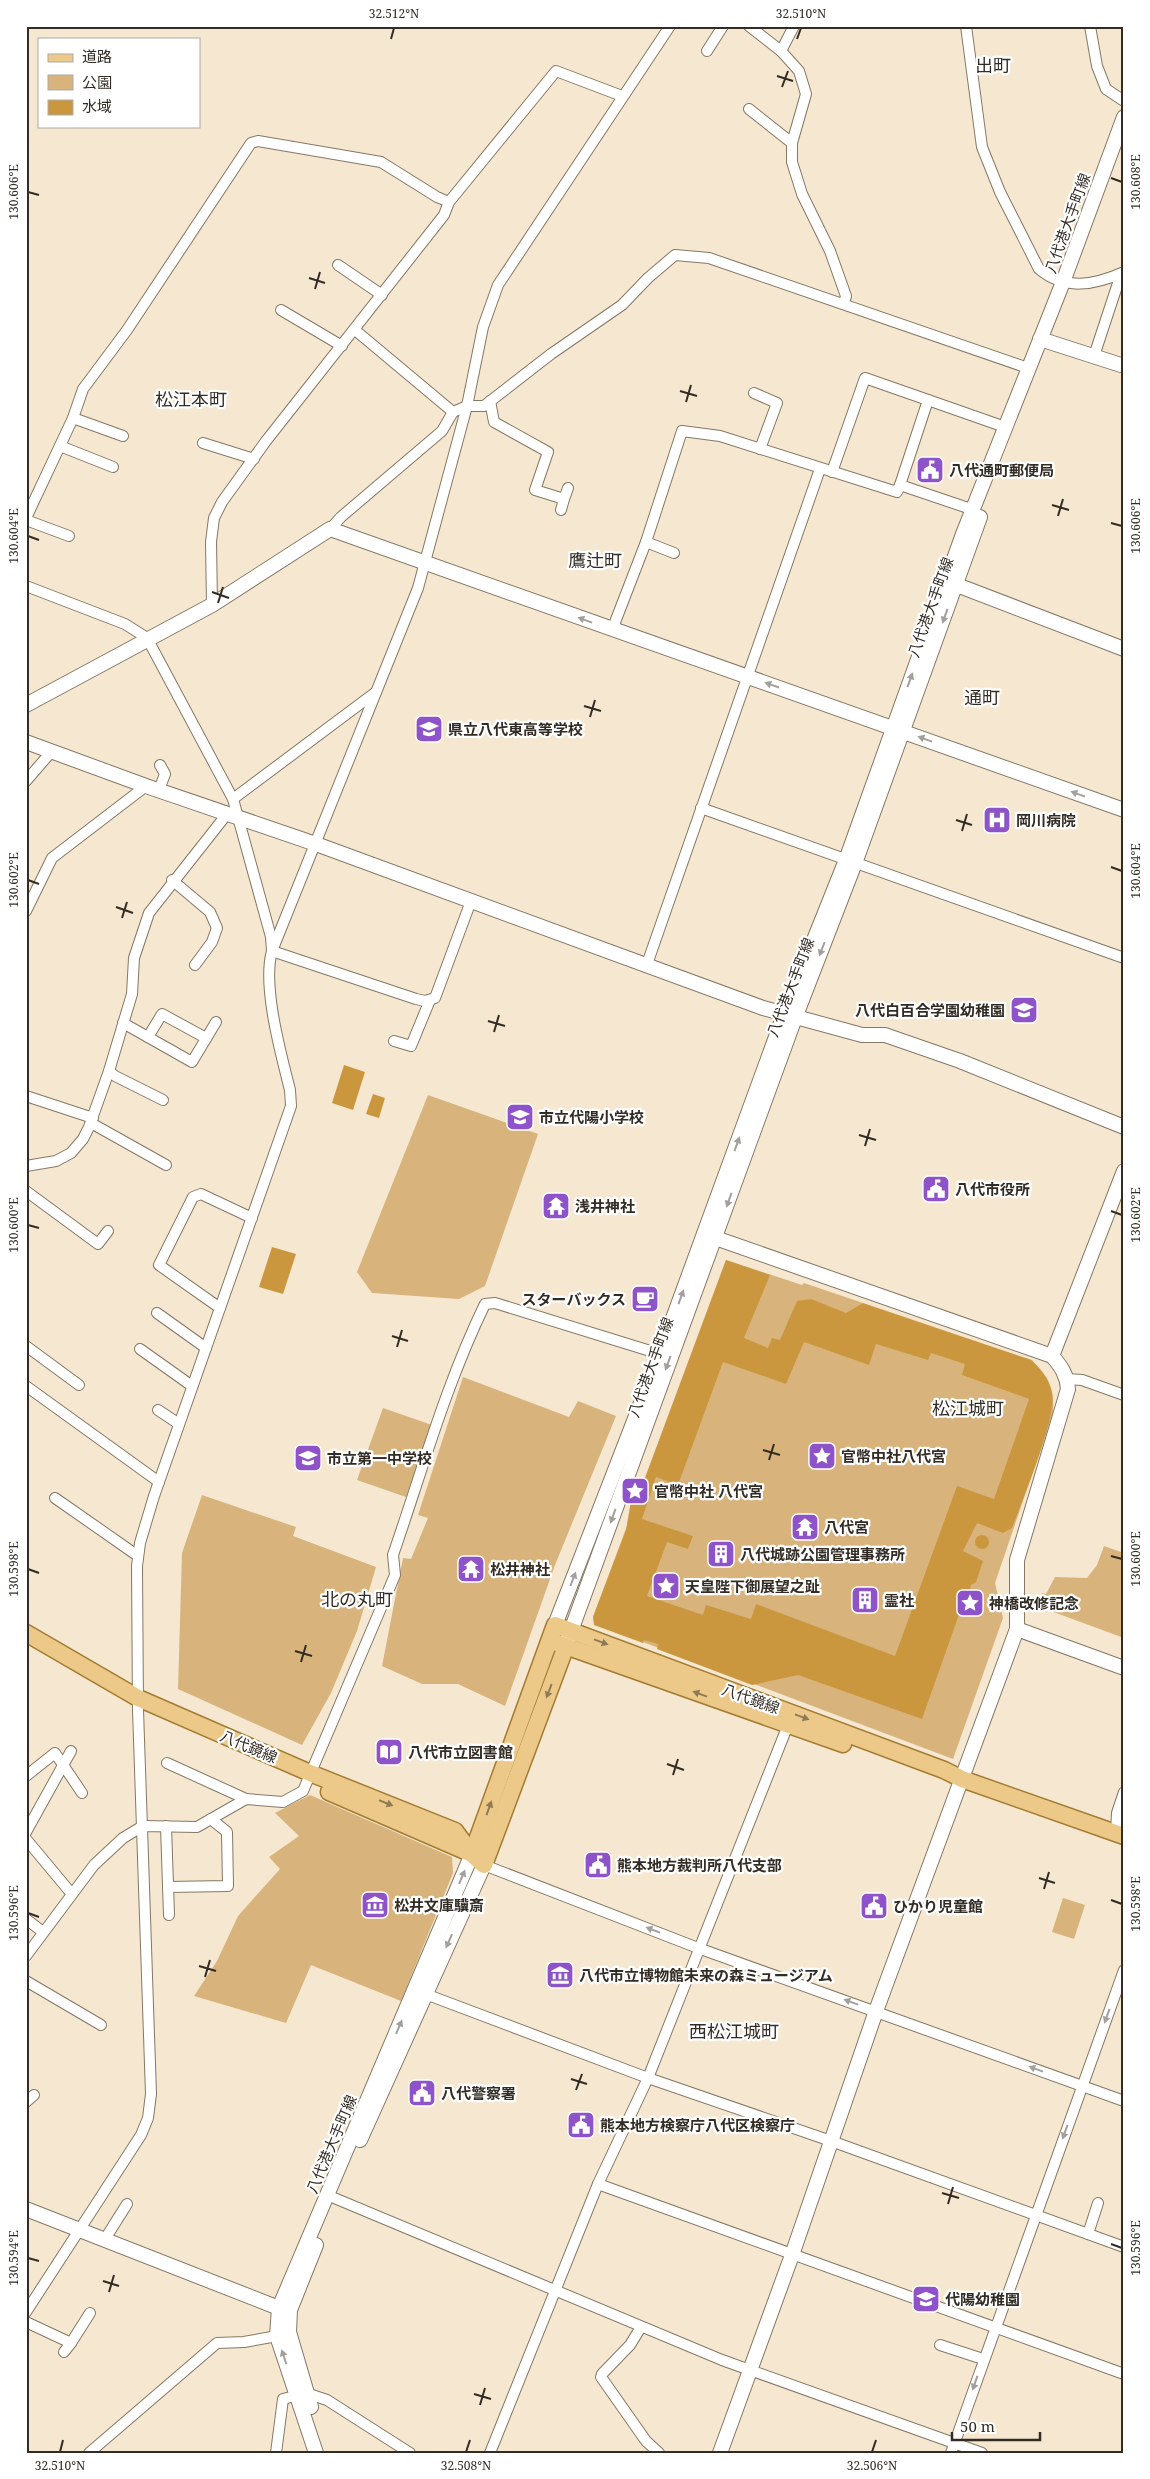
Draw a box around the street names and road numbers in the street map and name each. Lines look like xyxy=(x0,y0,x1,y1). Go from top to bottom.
street label: 八代港大手町線 xyxy=(1040,170,1094,276)
street label: 八代港大手町線 xyxy=(903,554,957,660)
street label: 八代港大手町線 xyxy=(762,934,818,1040)
street label: 八代港大手町線 xyxy=(623,1314,677,1420)
street label: 八代鏡線 xyxy=(719,1678,783,1718)
street label: 八代鏡線 xyxy=(217,1725,281,1767)
street label: 八代港大手町線 xyxy=(301,2092,361,2196)

